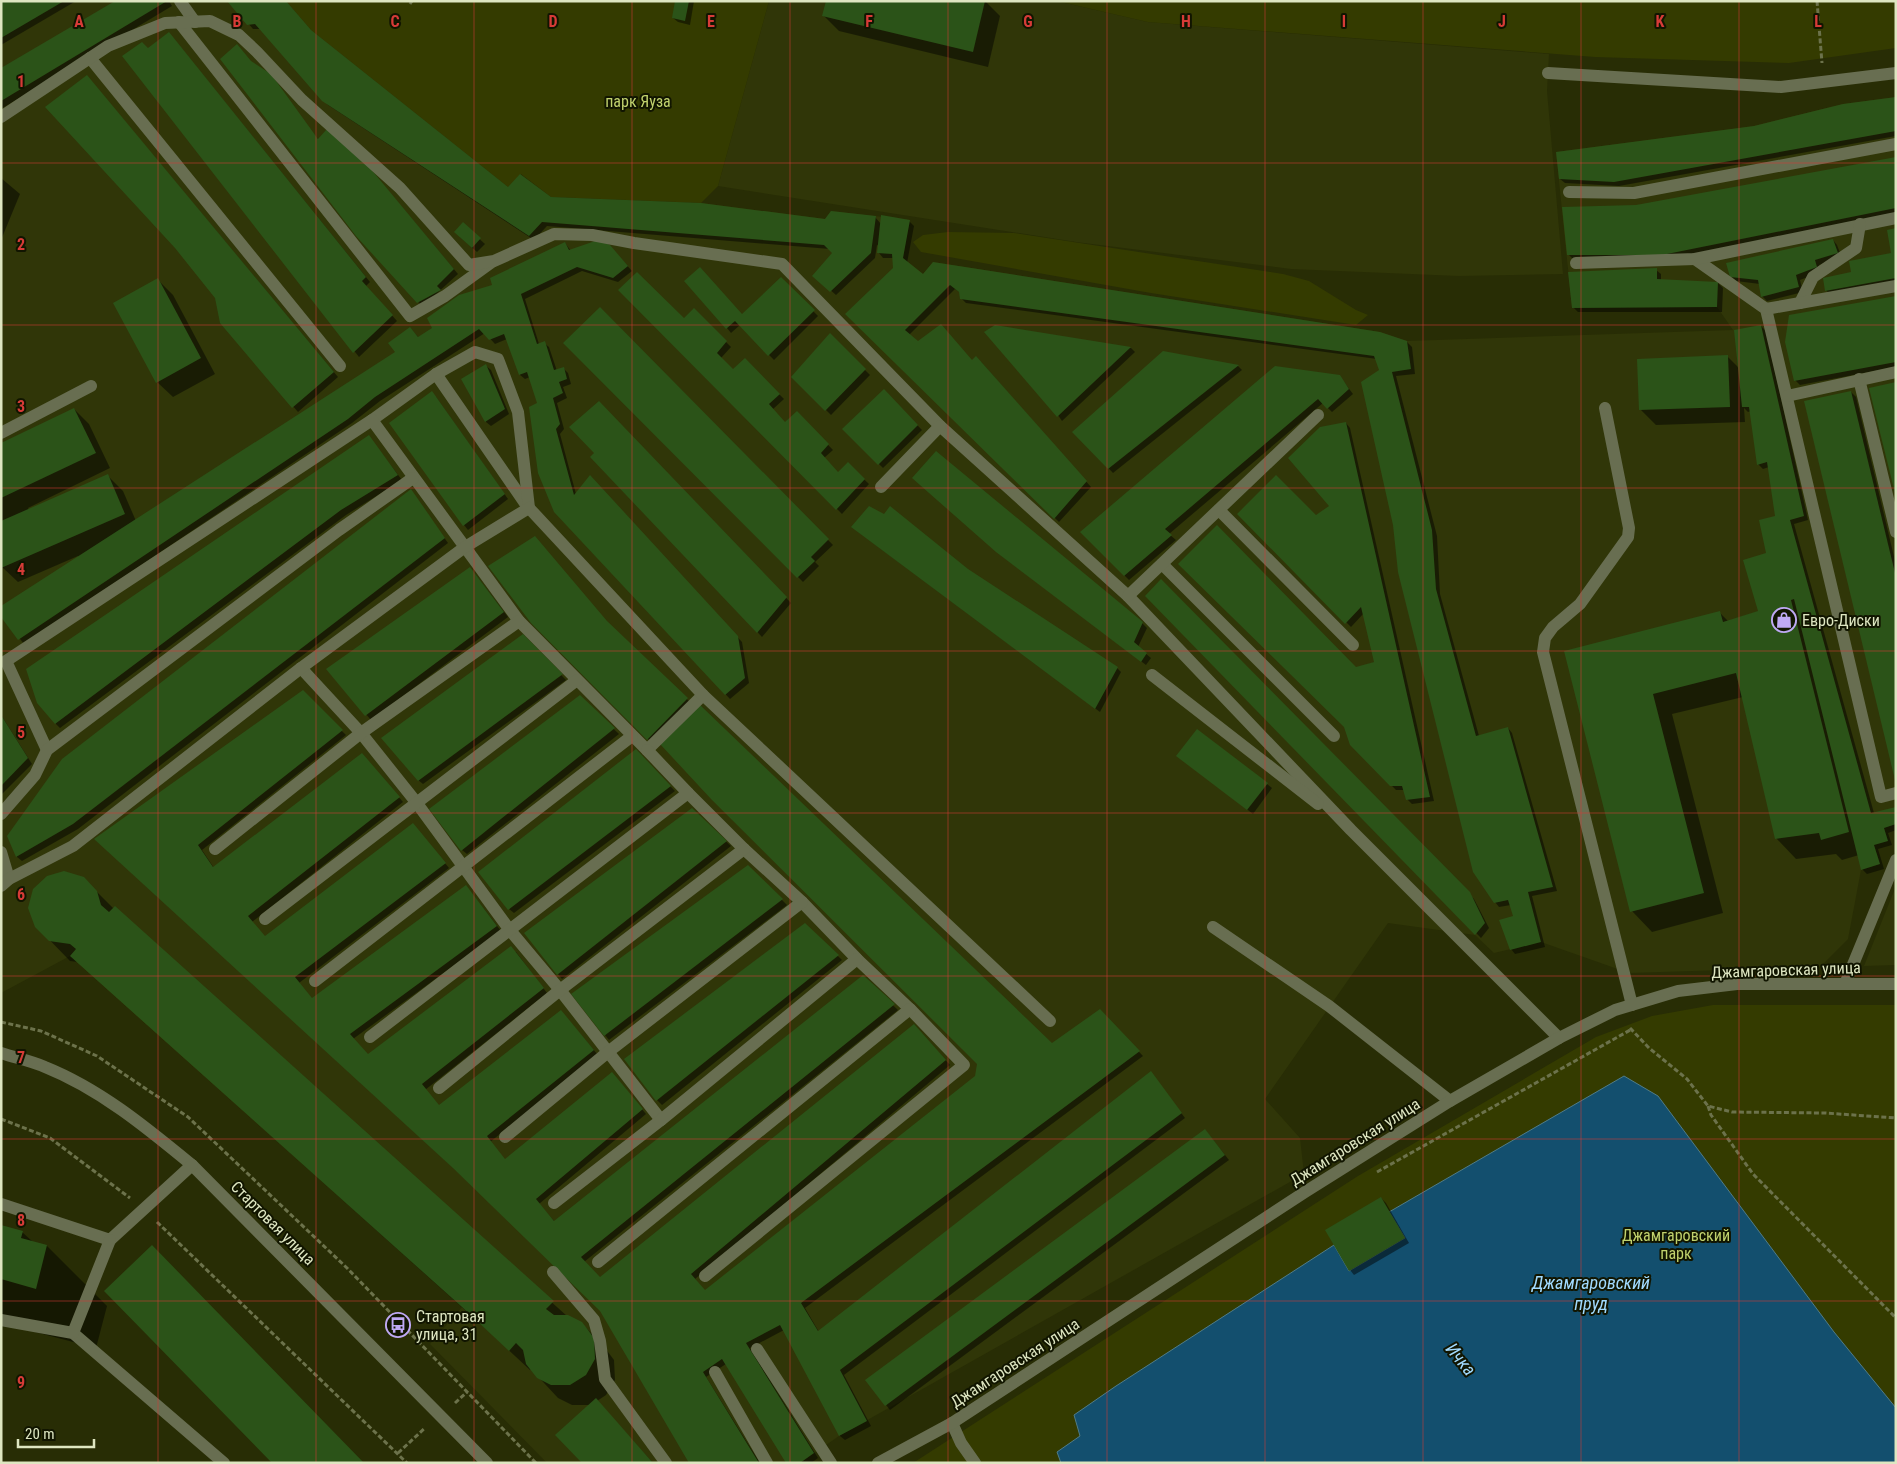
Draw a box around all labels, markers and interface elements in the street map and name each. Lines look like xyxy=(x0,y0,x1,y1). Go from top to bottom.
text: A xyxy=(74,12,84,31)
text: B xyxy=(233,12,242,31)
text: C xyxy=(390,12,400,31)
text: D xyxy=(548,12,558,31)
text: E xyxy=(707,12,715,31)
text: F xyxy=(865,12,873,31)
text: G xyxy=(1023,12,1033,31)
text: H xyxy=(1181,12,1191,31)
text: I xyxy=(1342,12,1346,31)
text: J xyxy=(1498,12,1506,31)
text: K xyxy=(1656,12,1665,31)
text: L xyxy=(1814,12,1822,31)
text: 1 xyxy=(17,72,25,91)
park label: парк Яуза xyxy=(605,92,671,111)
text: 2 xyxy=(17,235,25,254)
text: 3 xyxy=(17,397,25,416)
text: 4 xyxy=(17,560,25,579)
shop icon: Евро-Диски xyxy=(1771,607,1797,633)
place label: Евро-Диски xyxy=(1802,611,1880,630)
text: 5 xyxy=(17,723,25,742)
text: 6 xyxy=(17,885,25,904)
street label: Джамгаровская улица xyxy=(1711,958,1861,982)
text: 7 xyxy=(17,1048,25,1067)
street label: Джамгаровская улица xyxy=(1287,1094,1423,1190)
street label: Стартовая улица xyxy=(227,1177,319,1269)
text: 8 xyxy=(17,1211,25,1230)
park label: Джамгаровский парк xyxy=(1622,1226,1730,1263)
water label: Джамгаровский пруд xyxy=(1531,1272,1650,1314)
place label: Стартовая улица, 31 xyxy=(416,1307,485,1344)
bus stop icon: Стартовая улица, 31 xyxy=(385,1312,411,1338)
street label: Джамгаровская улица xyxy=(947,1314,1083,1412)
water label: Ичка xyxy=(1442,1339,1480,1379)
text: 9 xyxy=(17,1373,25,1392)
scale bar xyxy=(18,1416,94,1448)
text: 20 m xyxy=(25,1425,55,1443)

